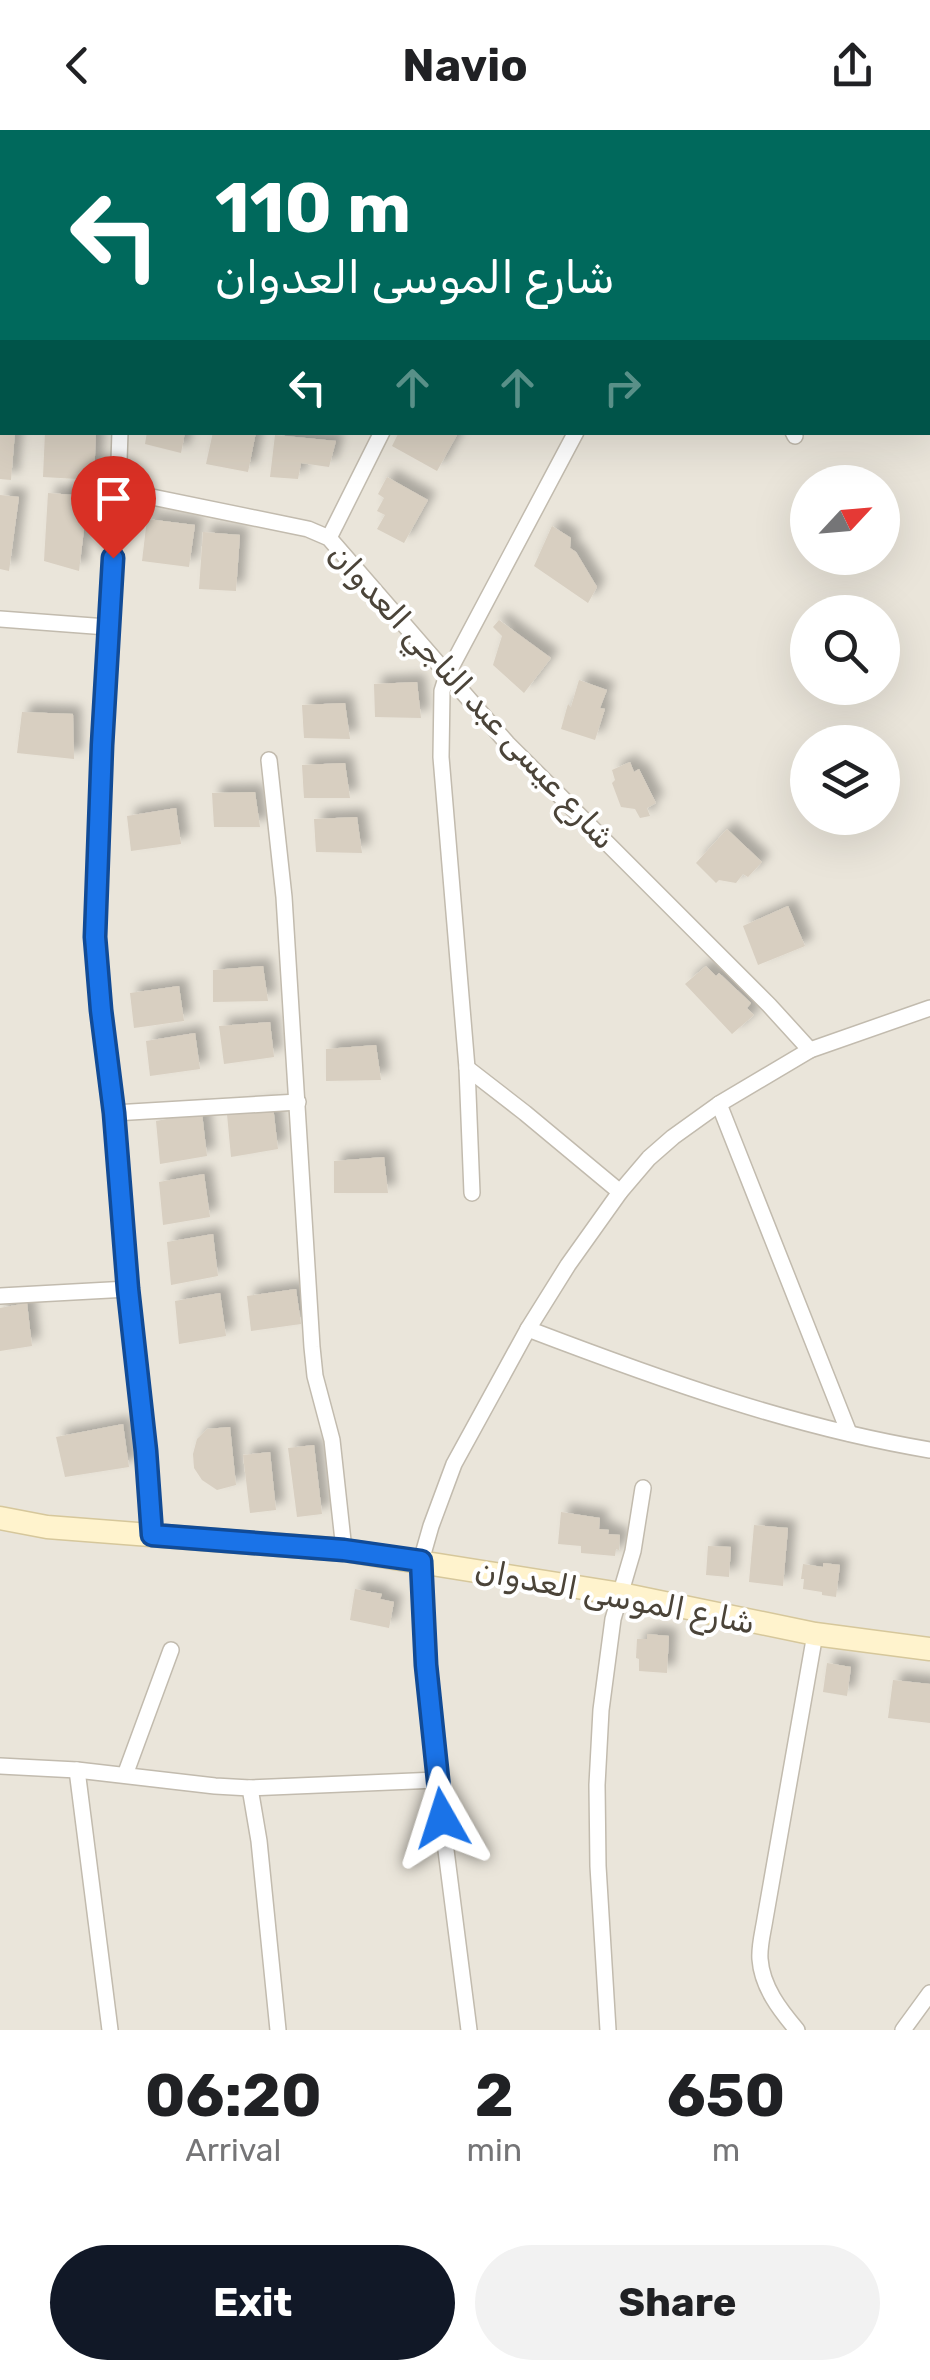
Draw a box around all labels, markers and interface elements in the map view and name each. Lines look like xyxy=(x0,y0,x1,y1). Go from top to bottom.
icon: back xyxy=(50,38,105,93)
icon: share xyxy=(825,38,880,93)
text: Navio xyxy=(402,39,528,92)
text: 110 m xyxy=(215,167,411,250)
icon: left xyxy=(50,170,180,300)
text: شارع الموسى العدوان xyxy=(215,251,615,304)
icon: left xyxy=(280,360,335,415)
icon: ahead xyxy=(385,360,440,415)
icon: ahead xyxy=(490,360,545,415)
icon: right xyxy=(595,360,650,415)
pin xyxy=(71,456,156,559)
north arrow xyxy=(790,465,900,575)
map controls xyxy=(790,465,900,835)
icon: arrive xyxy=(86,471,141,526)
street label: شارع عيسى عبد الناجي العدوان xyxy=(317,535,624,860)
button: search xyxy=(790,595,900,705)
button: layers xyxy=(790,725,900,835)
street label: شارع الموسى العدوان xyxy=(471,1550,758,1645)
position arrow xyxy=(390,1766,494,1870)
text: 06:20 xyxy=(145,2060,322,2131)
text: 2 xyxy=(475,2060,514,2131)
text: 650 xyxy=(667,2060,785,2131)
text: Arrival xyxy=(185,2131,281,2169)
text: min xyxy=(466,2131,522,2169)
text: m xyxy=(712,2131,740,2169)
button: Exit xyxy=(50,2245,455,2360)
button: Share xyxy=(475,2245,880,2360)

